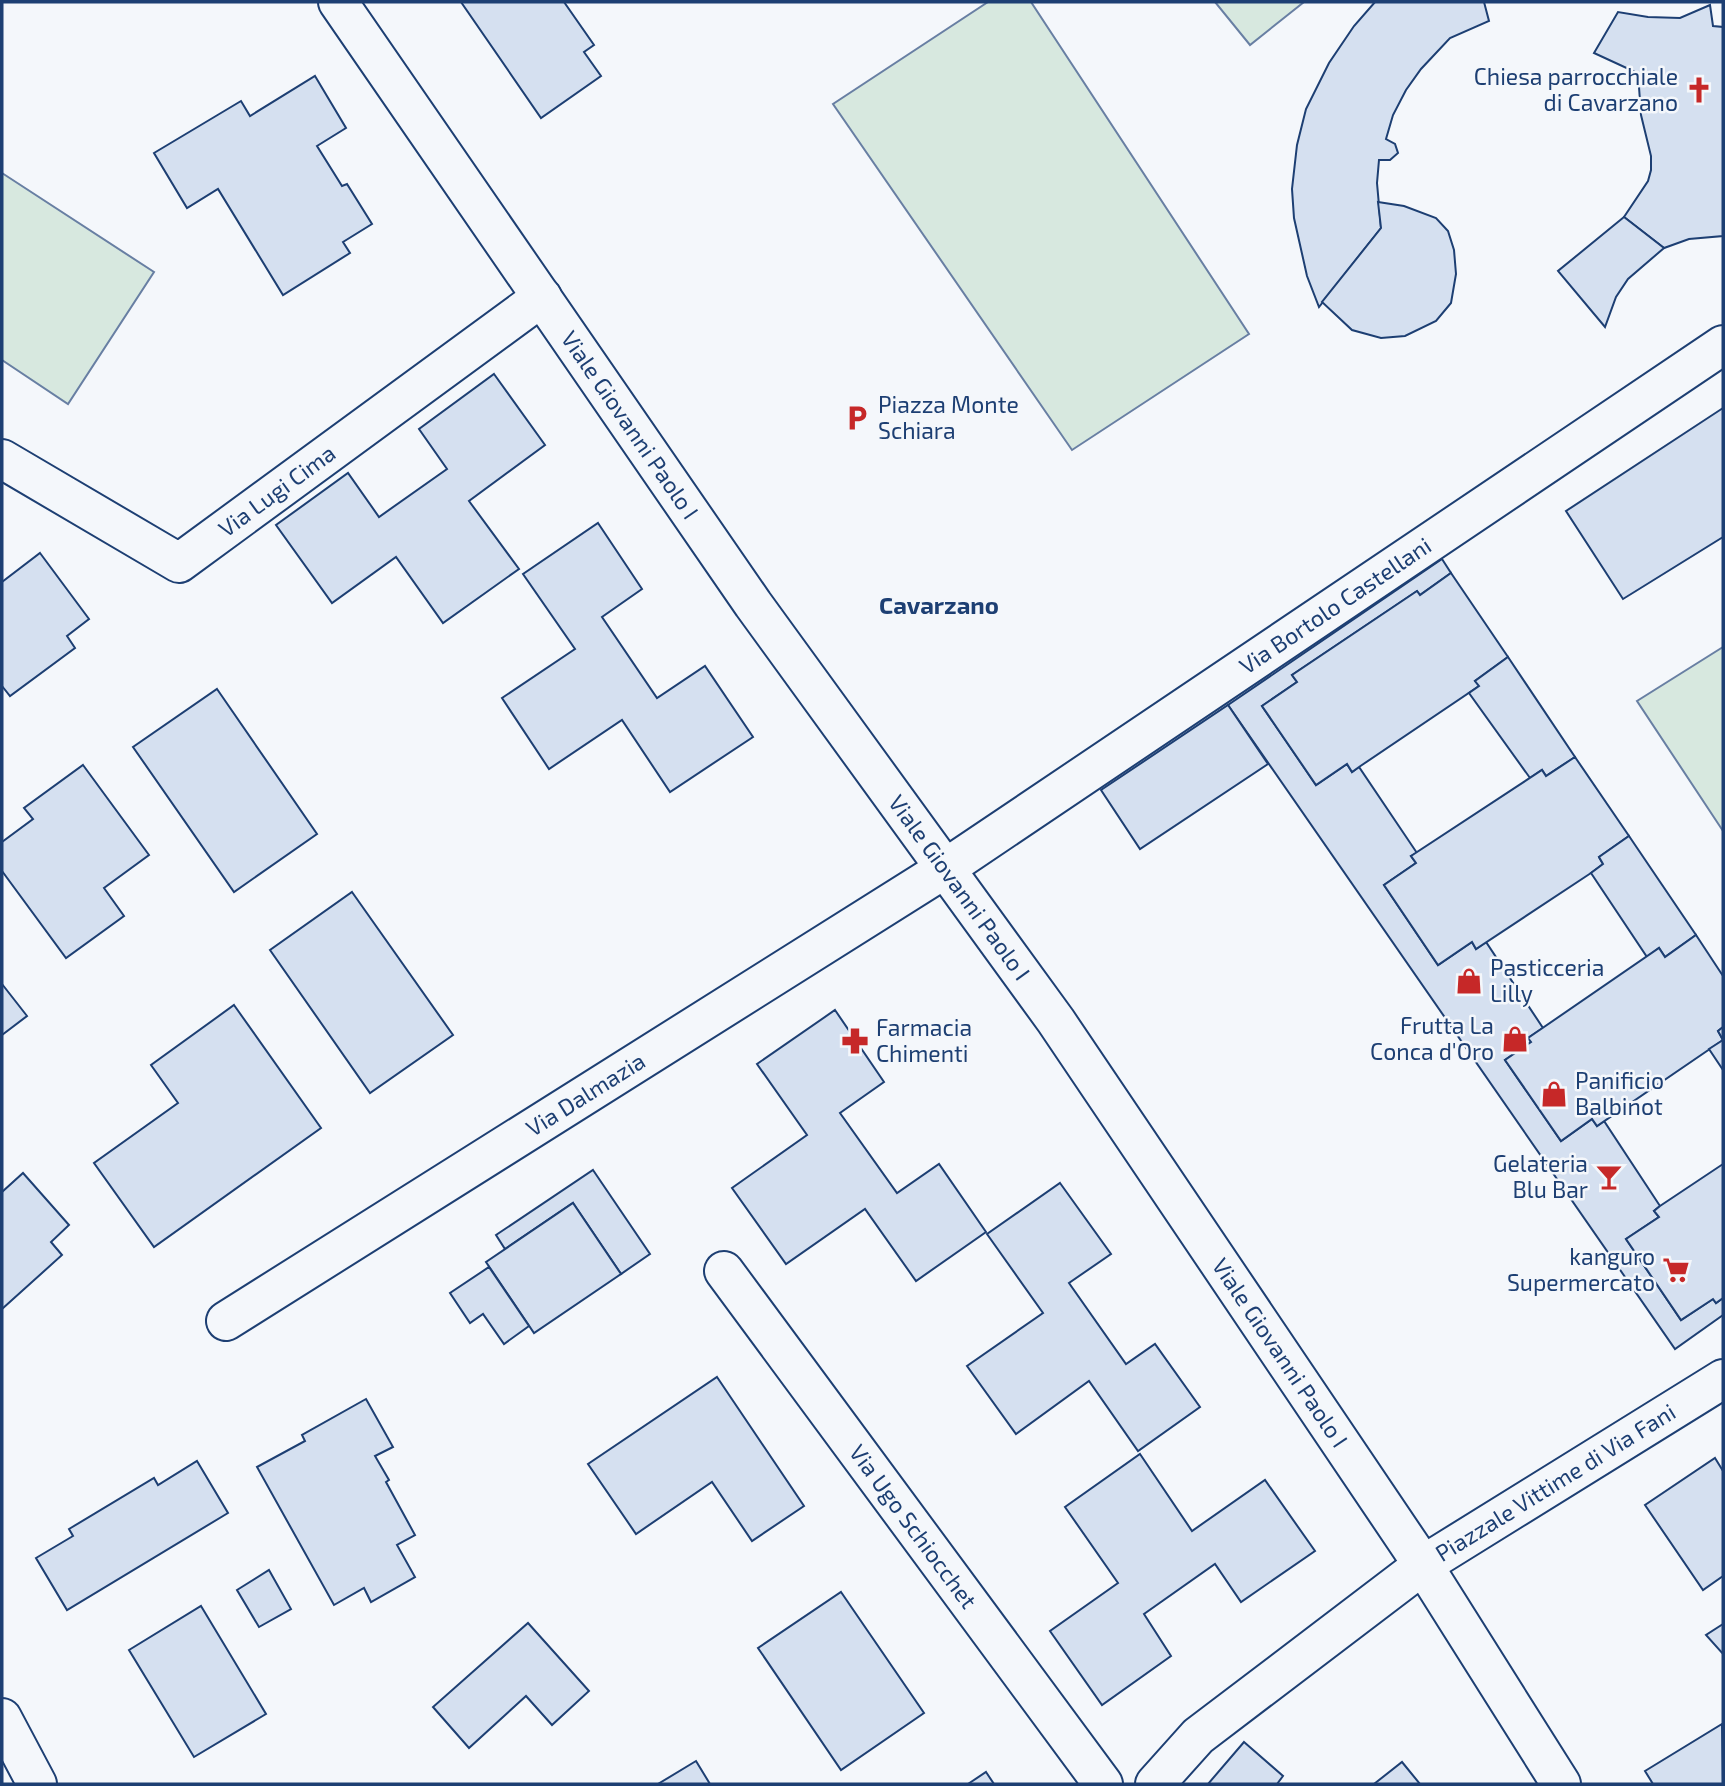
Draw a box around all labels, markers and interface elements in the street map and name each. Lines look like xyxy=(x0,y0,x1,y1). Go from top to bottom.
place label: Chiesa parrocchiale di Cavarzano xyxy=(1474,62,1678,116)
church icon: Chiesa parrocchiale di Cavarzano xyxy=(1684,75,1714,105)
street label: Viale Giovanni Paolo I xyxy=(556,325,705,524)
place label: Piazza Monte Schiara xyxy=(878,390,1019,444)
parking icon: Piazza Monte Schiara xyxy=(842,403,872,433)
street label: Via Lugi Cima xyxy=(213,438,340,542)
street label: Via Bortolo Castellani xyxy=(1234,531,1436,680)
district label: Cavarzano xyxy=(879,590,999,619)
street label: Viale Giovanni Paolo I xyxy=(883,789,1037,985)
place label: Pasticceria Lilly xyxy=(1490,953,1604,1007)
shop icon: Pasticceria Lilly xyxy=(1454,966,1484,996)
place label: Frutta La Conca d'Oro xyxy=(1370,1011,1494,1065)
place label: Farmacia Chimenti xyxy=(876,1013,972,1067)
shop icon: Frutta La Conca d'Oro xyxy=(1500,1024,1530,1054)
pharmacy icon: Farmacia Chimenti xyxy=(840,1026,870,1056)
street label: Via Dalmazia xyxy=(521,1046,650,1142)
place label: Panificio Balbinot xyxy=(1575,1066,1664,1120)
shop icon: Panificio Balbinot xyxy=(1539,1079,1569,1109)
place label: Gelateria Blu Bar xyxy=(1493,1149,1588,1203)
bar icon: Gelateria Blu Bar xyxy=(1594,1162,1624,1192)
place label: kanguro Supermercato xyxy=(1507,1242,1655,1296)
street label: Viale Giovanni Paolo I xyxy=(1207,1252,1355,1452)
supermarket icon: kanguro Supermercato xyxy=(1661,1255,1691,1285)
street label: Piazzale Vittime di Via Fani xyxy=(1430,1397,1680,1567)
street label: Via Ugo Schiocchet xyxy=(844,1439,984,1614)

